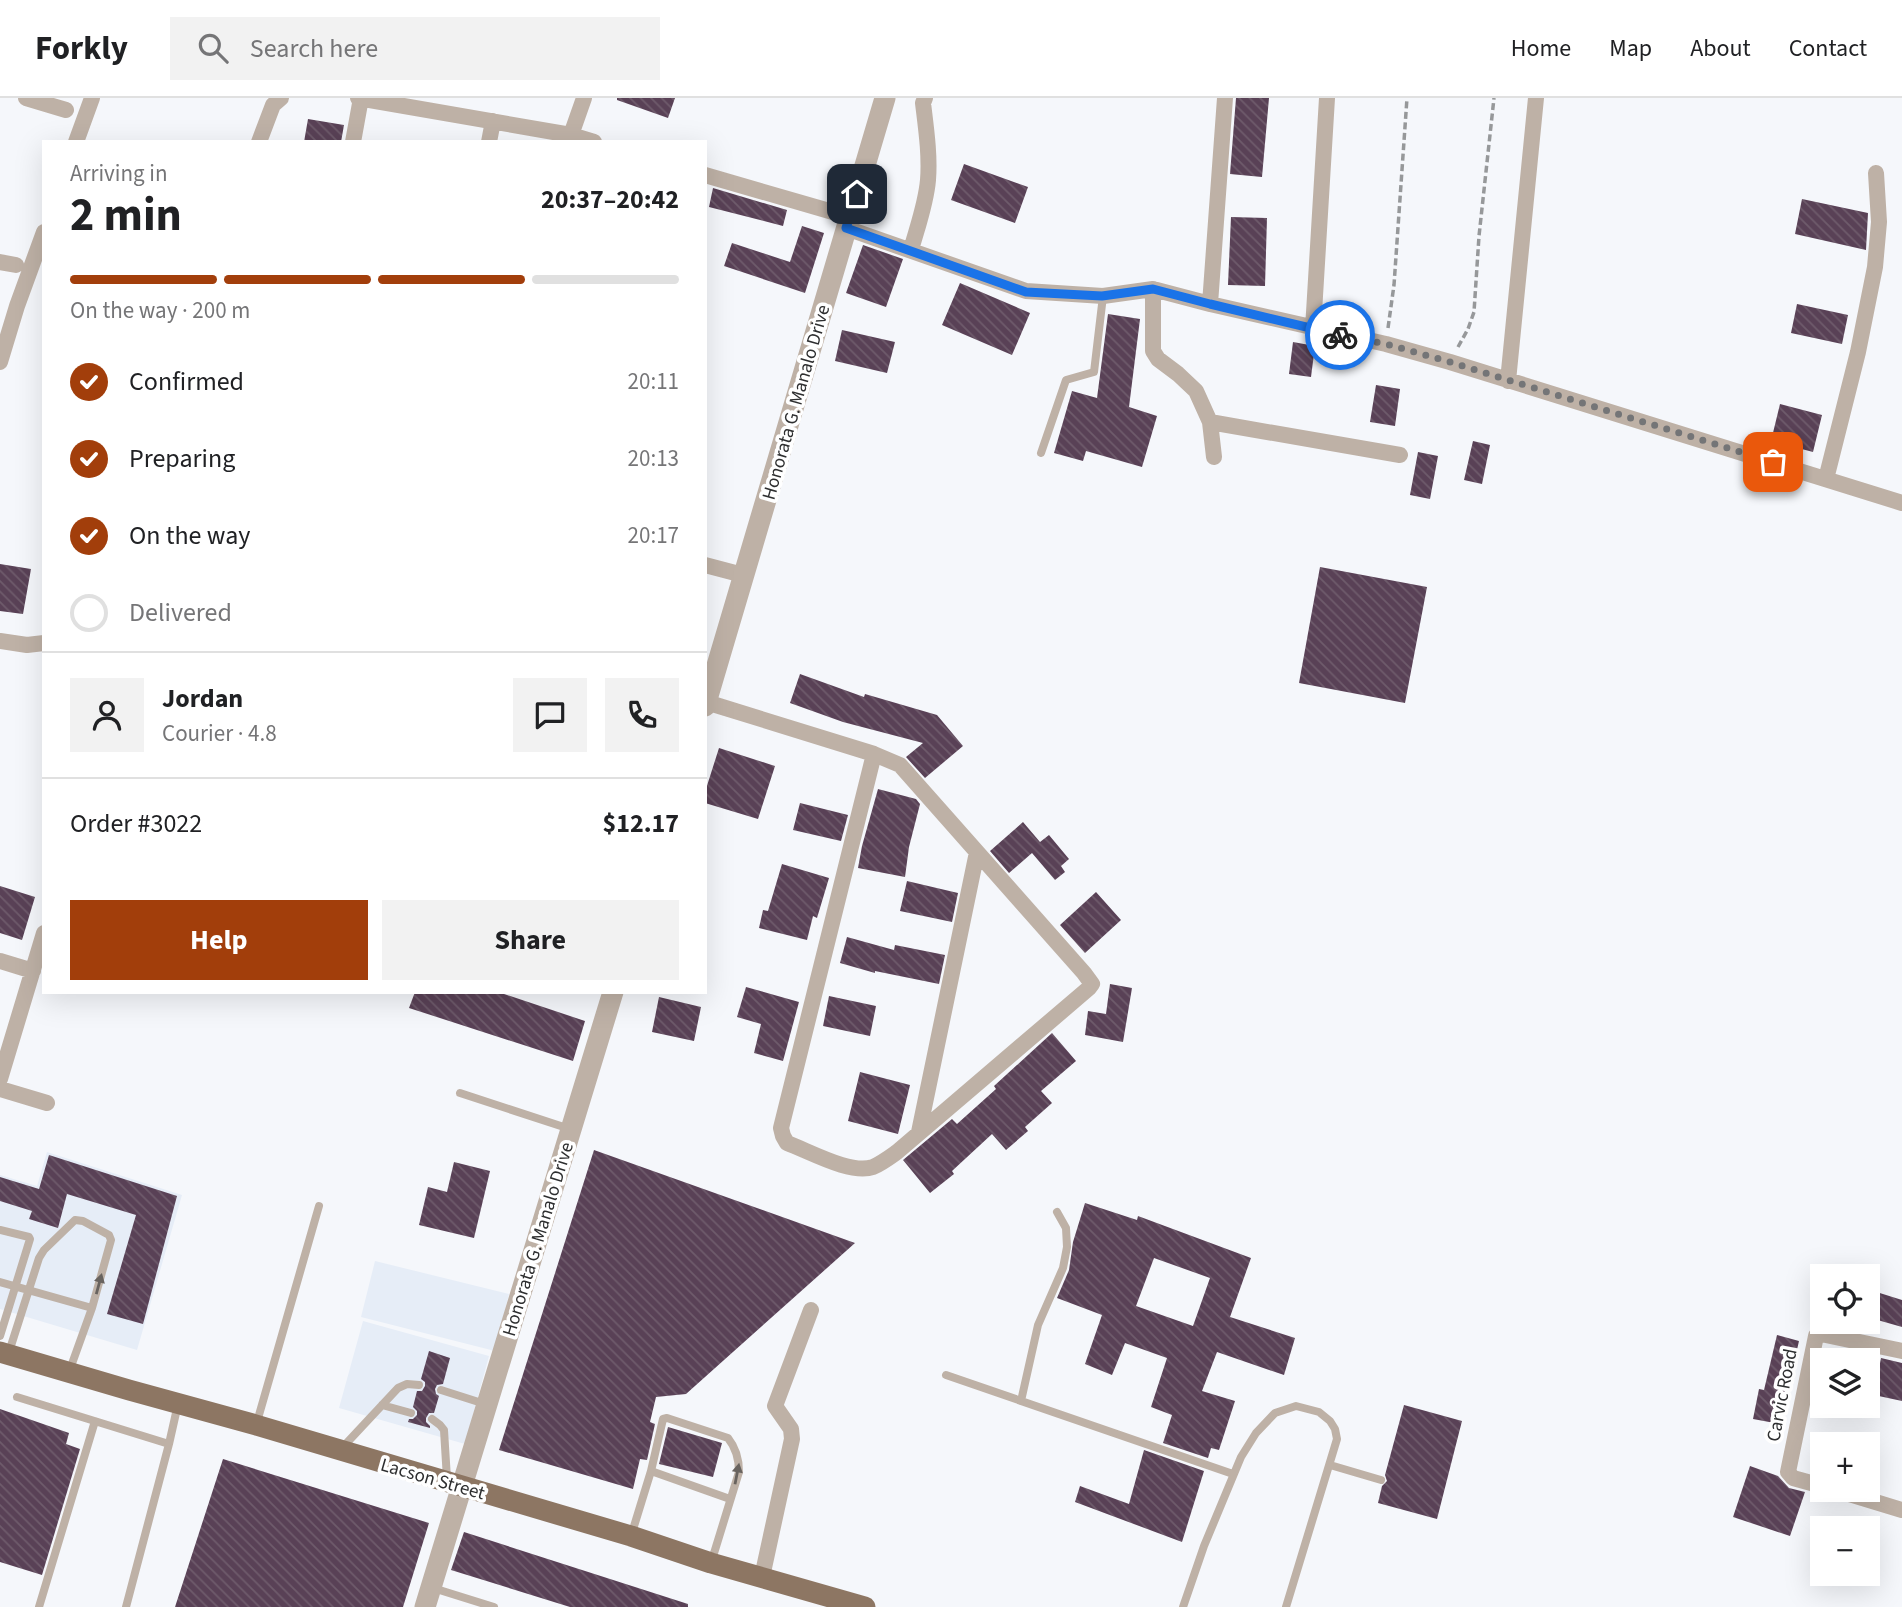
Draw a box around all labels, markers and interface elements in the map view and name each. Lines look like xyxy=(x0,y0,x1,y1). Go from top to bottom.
search box xyxy=(170,17,660,80)
text: Forkly xyxy=(35,25,128,72)
icon: search xyxy=(194,29,232,67)
text: Search here xyxy=(250,30,378,67)
text: Home xyxy=(1511,31,1571,66)
text: Map xyxy=(1609,31,1652,66)
text: About xyxy=(1690,31,1751,66)
text: Contact xyxy=(1789,31,1867,66)
text: Arriving in xyxy=(70,157,168,190)
pin xyxy=(827,164,887,224)
icon: home xyxy=(838,175,876,213)
text: 20:37–20:42 xyxy=(541,181,679,218)
text: 2 min xyxy=(70,183,182,248)
text: On the way · 200 m xyxy=(70,294,250,327)
courier xyxy=(1305,300,1375,370)
street label: Honorata G. Manalo Drive xyxy=(756,302,837,503)
icon: bike xyxy=(1321,316,1359,354)
icon: check xyxy=(70,363,108,401)
text: Confirmed xyxy=(129,363,244,400)
text: 20:11 xyxy=(628,365,679,398)
pin xyxy=(1743,432,1803,492)
icon: check xyxy=(70,440,108,478)
text: Preparing xyxy=(129,440,235,477)
text: 20:13 xyxy=(628,442,679,475)
icon: bag xyxy=(1754,443,1792,481)
icon: check xyxy=(70,517,108,555)
text: On the way xyxy=(129,517,250,554)
text: 20:17 xyxy=(628,519,679,552)
text: Delivered xyxy=(129,594,232,631)
button: person xyxy=(70,678,144,752)
button: chat xyxy=(513,678,587,752)
button: phone xyxy=(605,678,679,752)
text: Jordan xyxy=(162,680,243,717)
text: Courier · 4.8 xyxy=(162,717,277,750)
text: Order #3022 xyxy=(70,805,202,842)
text: $12.17 xyxy=(603,805,679,842)
button: Help xyxy=(70,900,368,980)
button: Share xyxy=(382,900,679,980)
street label: Honorata G. Manalo Drive xyxy=(496,1139,581,1340)
map controls xyxy=(1810,1264,1880,1586)
button: locate xyxy=(1810,1264,1880,1334)
one-way arrow xyxy=(94,1273,105,1295)
street label: Carvic Road xyxy=(1760,1346,1805,1444)
button: layers xyxy=(1810,1348,1880,1418)
button: + xyxy=(1810,1432,1880,1502)
street label: Lacson Street xyxy=(377,1452,489,1507)
one-way arrow xyxy=(731,1463,742,1485)
button: − xyxy=(1810,1516,1880,1586)

